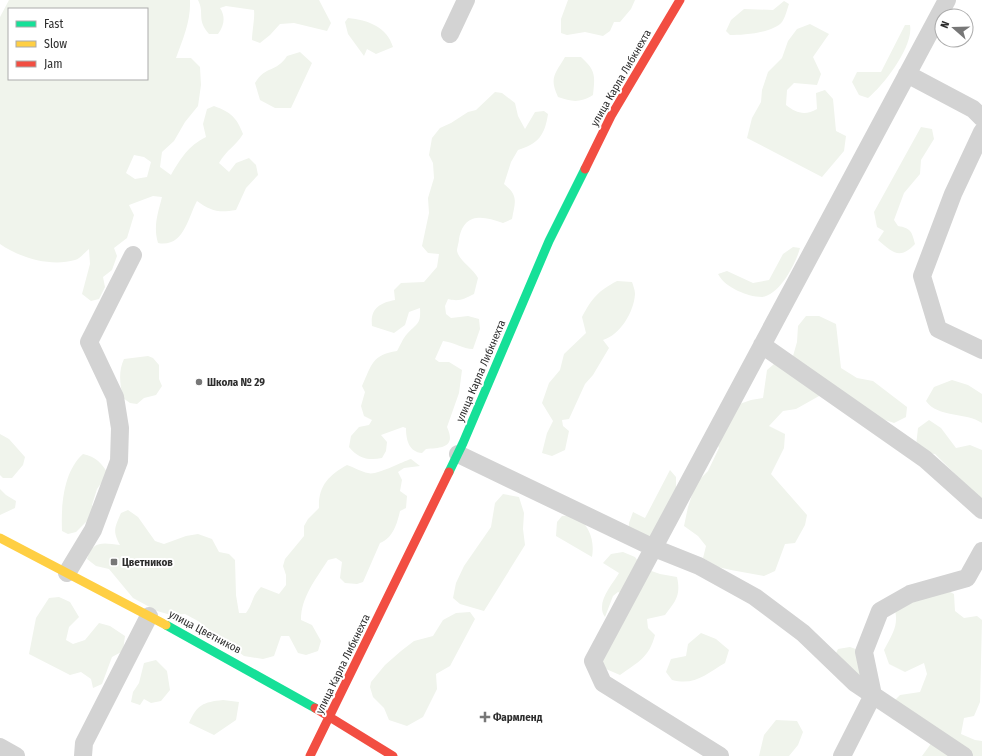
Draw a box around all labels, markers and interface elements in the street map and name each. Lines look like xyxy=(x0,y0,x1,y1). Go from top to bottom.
legend xyxy=(8,8,148,80)
north arrow xyxy=(934,8,974,48)
text: Fast xyxy=(44,17,63,31)
text: N xyxy=(938,19,952,30)
street label: улица Карла Либкнехта xyxy=(588,27,654,129)
text: Slow xyxy=(44,37,67,51)
text: Jam xyxy=(44,57,62,71)
street label: улица Карла Либкнехта xyxy=(454,318,508,424)
place label: Школа № 29 xyxy=(207,376,265,389)
marker: Школа № 29 xyxy=(194,377,204,387)
place label: Цветников xyxy=(122,556,173,569)
marker: Цветников xyxy=(109,557,119,567)
street label: улица Цветников xyxy=(167,607,243,657)
street label: улица Карла Либкнехта xyxy=(313,612,373,716)
place label: Фармленд xyxy=(493,711,543,724)
marker: Фармленд xyxy=(480,712,490,722)

